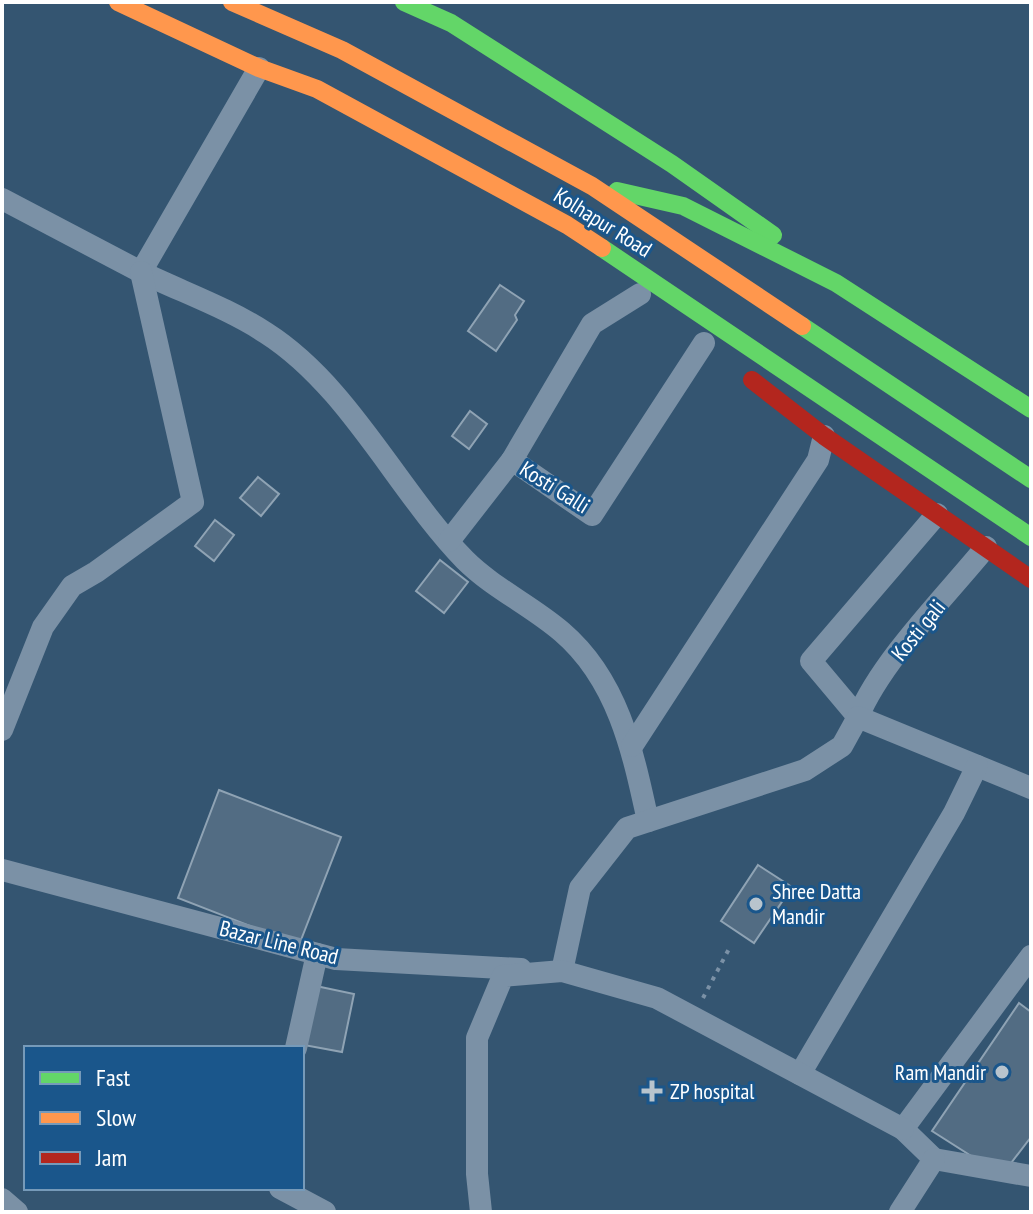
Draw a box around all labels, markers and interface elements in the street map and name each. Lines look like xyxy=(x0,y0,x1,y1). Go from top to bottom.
street label: Kolhapur Road xyxy=(549,181,657,263)
street label: Kosti Galli xyxy=(515,455,595,519)
street label: Kosti gali xyxy=(885,594,951,666)
place label: Shree Datta Mandir xyxy=(772,877,861,930)
marker: Shree Datta Mandir xyxy=(747,895,765,913)
street label: Bazar Line Road xyxy=(217,914,341,970)
legend xyxy=(24,1046,304,1190)
place label: Ram Mandir xyxy=(895,1058,986,1086)
text: Fast xyxy=(96,1062,131,1093)
marker: Ram Mandir xyxy=(993,1063,1011,1081)
place label: ZP hospital xyxy=(670,1077,755,1105)
marker: ZP hospital xyxy=(641,1080,663,1102)
text: Slow xyxy=(96,1102,137,1133)
text: Jam xyxy=(95,1142,127,1173)

